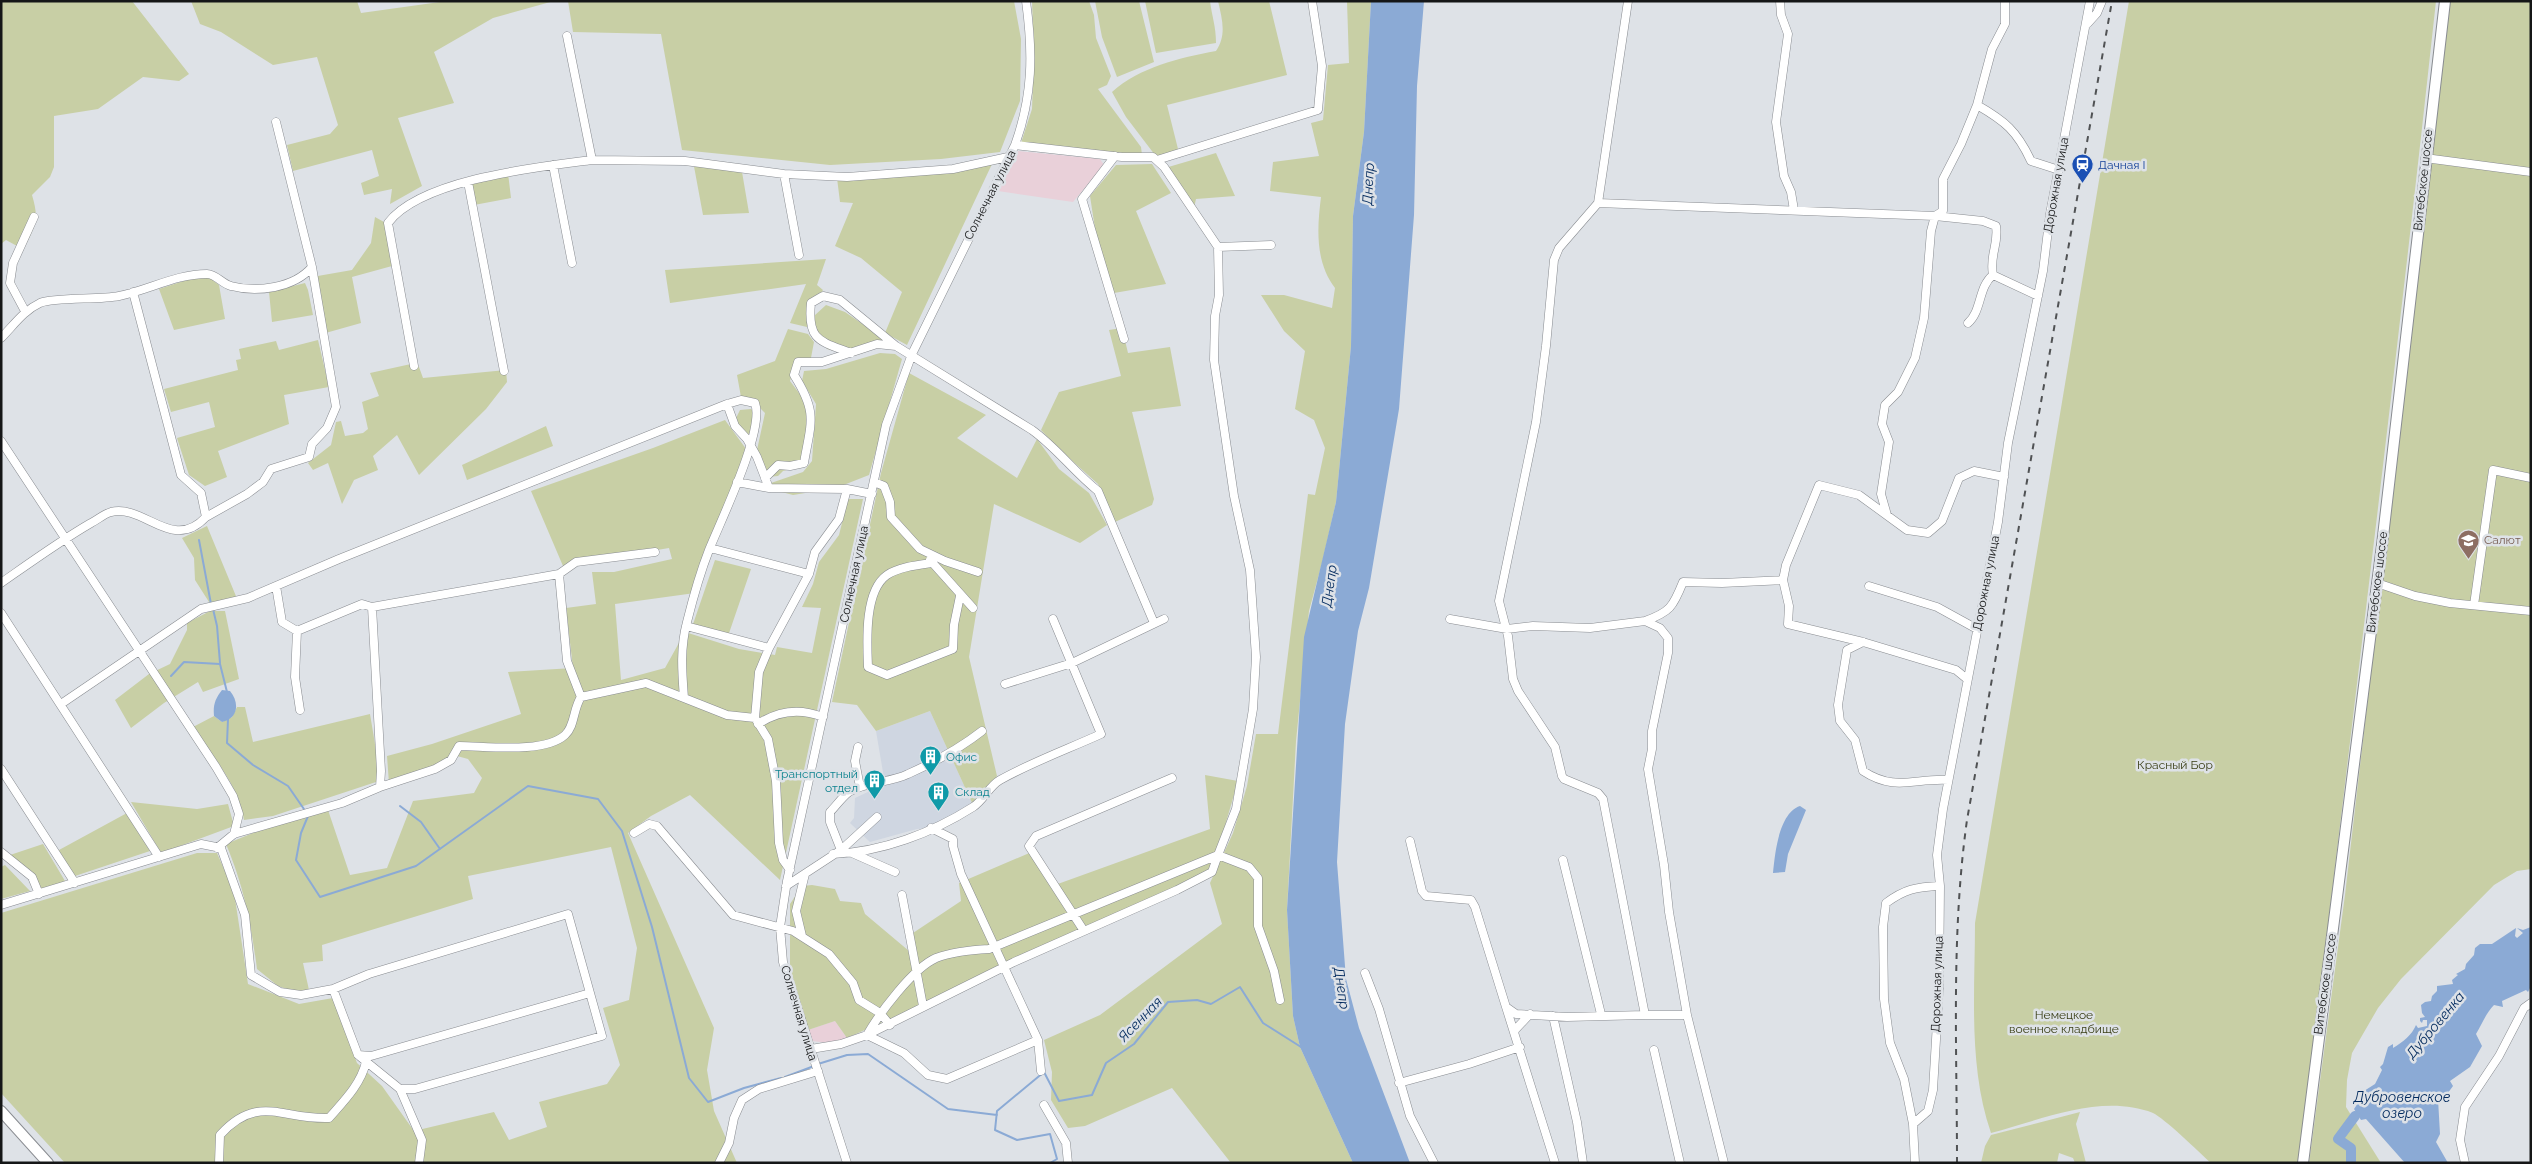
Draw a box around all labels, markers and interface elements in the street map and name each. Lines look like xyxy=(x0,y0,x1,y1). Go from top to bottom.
street label: Витебское шоссе xyxy=(2411,129,2435,231)
street label: Дорожная улица xyxy=(2041,136,2071,234)
street label: Солнечная улица xyxy=(961,148,1019,242)
station icon: Дачная I xyxy=(2070,153,2094,184)
place label: Дачная I xyxy=(2098,158,2146,172)
water label: Днепр xyxy=(1359,162,1377,207)
street label: Солнечная улица xyxy=(837,524,871,624)
school or university icon: Салют xyxy=(2456,528,2480,559)
street label: Витебское шоссе xyxy=(2364,531,2390,633)
place label: Салют xyxy=(2484,533,2521,547)
street label: Дорожная улица xyxy=(1970,534,2002,632)
water label: Днепр xyxy=(1318,564,1340,609)
building icon: Офис xyxy=(918,745,942,776)
place label: Офис xyxy=(946,750,978,764)
park label: Красный Бор xyxy=(2137,758,2213,772)
place label: Транспортный отдел xyxy=(775,767,858,795)
building icon: Транспортный отдел xyxy=(862,769,886,800)
building icon: Склад xyxy=(927,780,951,811)
place label: Склад xyxy=(955,785,990,799)
street label: Витебское шоссе xyxy=(2311,933,2339,1035)
street label: Дорожная улица xyxy=(1928,935,1946,1033)
street label: Солнечная улица xyxy=(778,964,820,1062)
water label: Днепр xyxy=(1331,965,1353,1010)
water label: Дубровенка xyxy=(2402,989,2467,1062)
water label: Ясенная xyxy=(1115,993,1166,1045)
park label: Немецкое военное кладбище xyxy=(2009,1008,2119,1036)
water label: Дубровенское озеро xyxy=(2353,1089,2451,1121)

